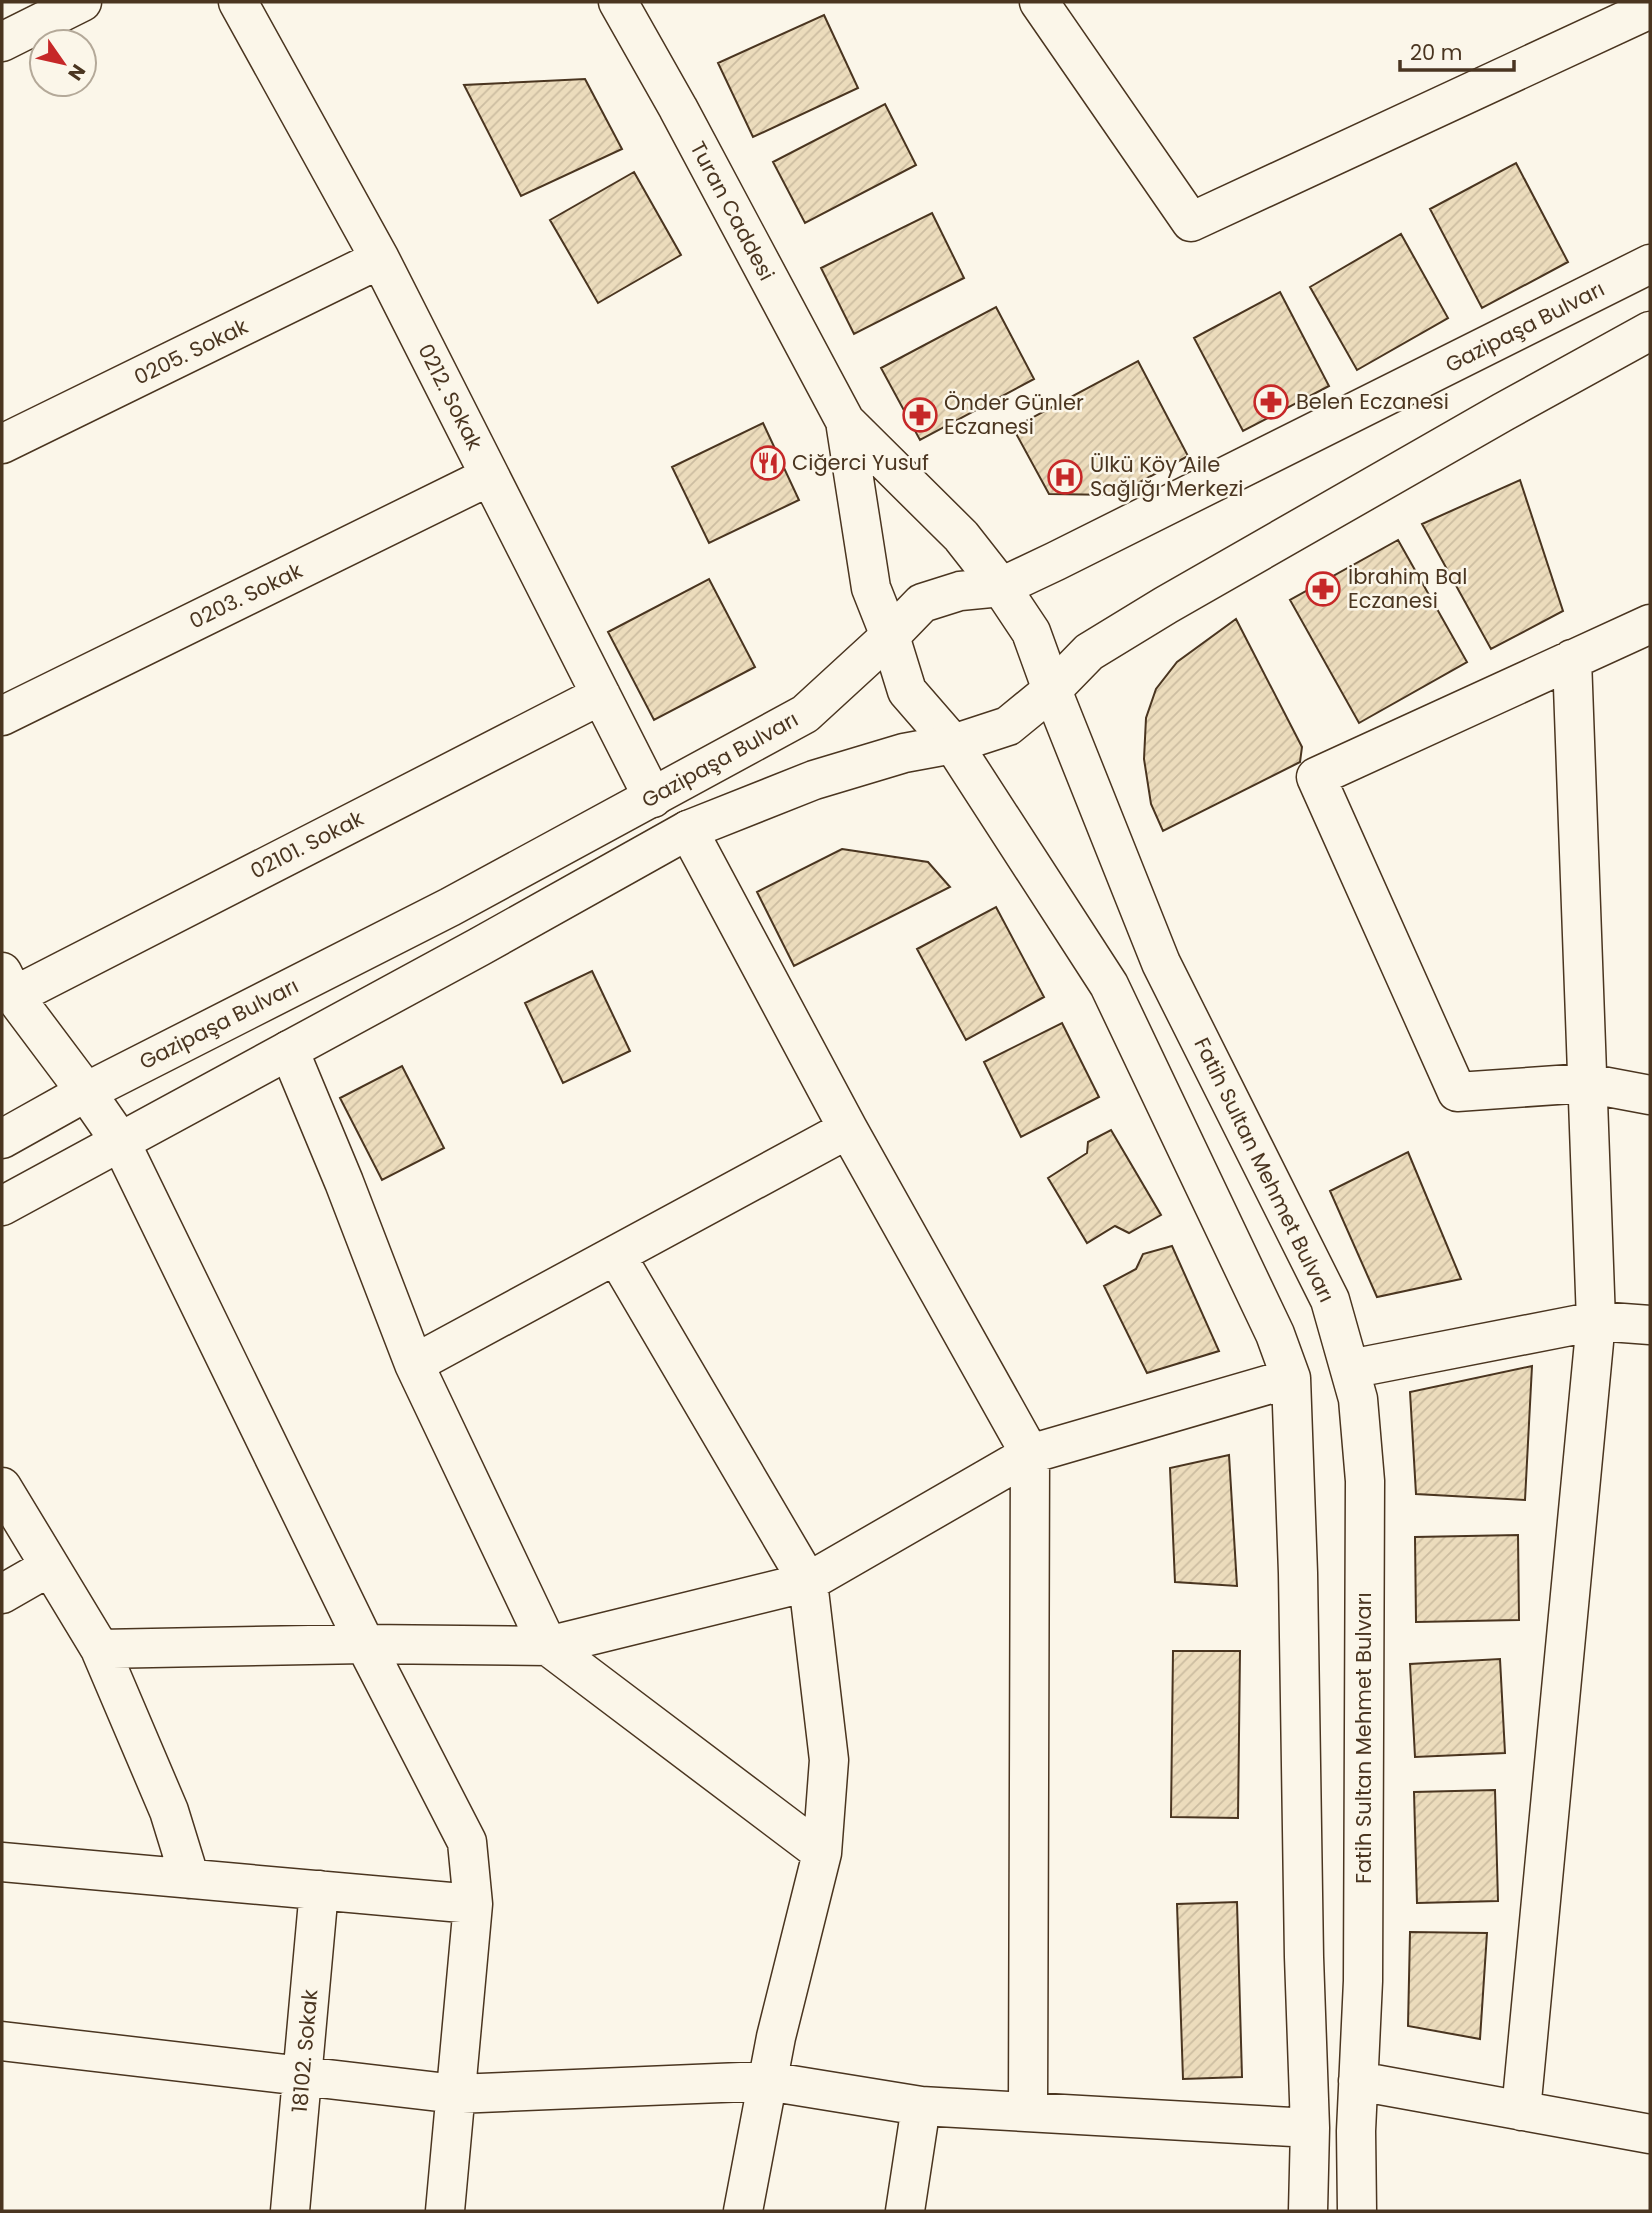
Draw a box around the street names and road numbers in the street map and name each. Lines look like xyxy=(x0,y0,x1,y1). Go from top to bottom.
street label: Turan Caddesi xyxy=(684,136,781,285)
street label: Gazipaşa Bulvarı xyxy=(1440,274,1609,379)
street label: 0205. Sokak xyxy=(129,311,253,392)
street label: 0212. Sokak xyxy=(411,339,490,455)
street label: 0203. Sokak xyxy=(184,556,307,635)
street label: Gazipaşa Bulvarı xyxy=(636,704,803,815)
street label: 02101. Sokak xyxy=(245,804,369,886)
street label: Gazipaşa Bulvarı xyxy=(134,971,303,1076)
street label: Fatih Sultan Mehmet Bulvarı xyxy=(1188,1032,1341,1307)
street label: Fatih Sultan Mehmet Bulvarı xyxy=(1349,1592,1378,1884)
street label: 18102. Sokak xyxy=(285,1988,324,2114)

